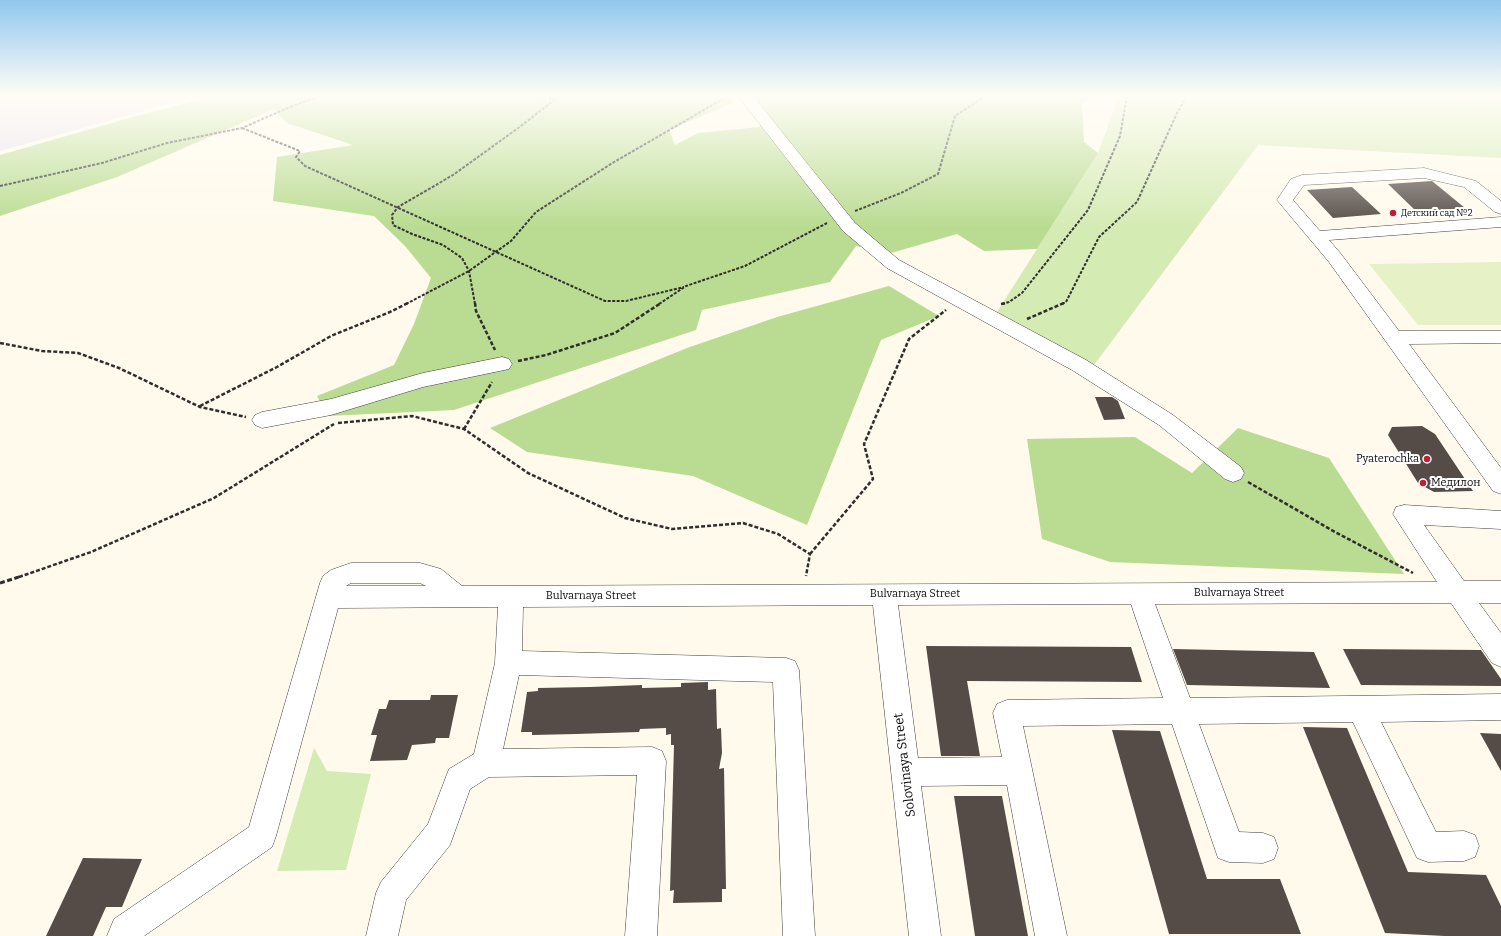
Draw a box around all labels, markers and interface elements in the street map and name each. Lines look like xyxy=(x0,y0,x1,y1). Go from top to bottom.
marker: Детский сад №2 xyxy=(1388,208,1398,218)
place label: Детский сад №2 xyxy=(1401,208,1473,218)
place label: Pyaterochka xyxy=(1356,452,1419,466)
marker: Pyaterochka xyxy=(1422,454,1432,464)
place label: Медилон xyxy=(1431,476,1480,490)
marker: Медилон xyxy=(1418,478,1428,488)
street label: Bulvarnaya Street xyxy=(1194,586,1284,600)
street label: Bulvarnaya Street xyxy=(870,587,960,601)
street label: Bulvarnaya Street xyxy=(546,589,636,603)
street label: Solovinaya Street xyxy=(891,712,919,818)

